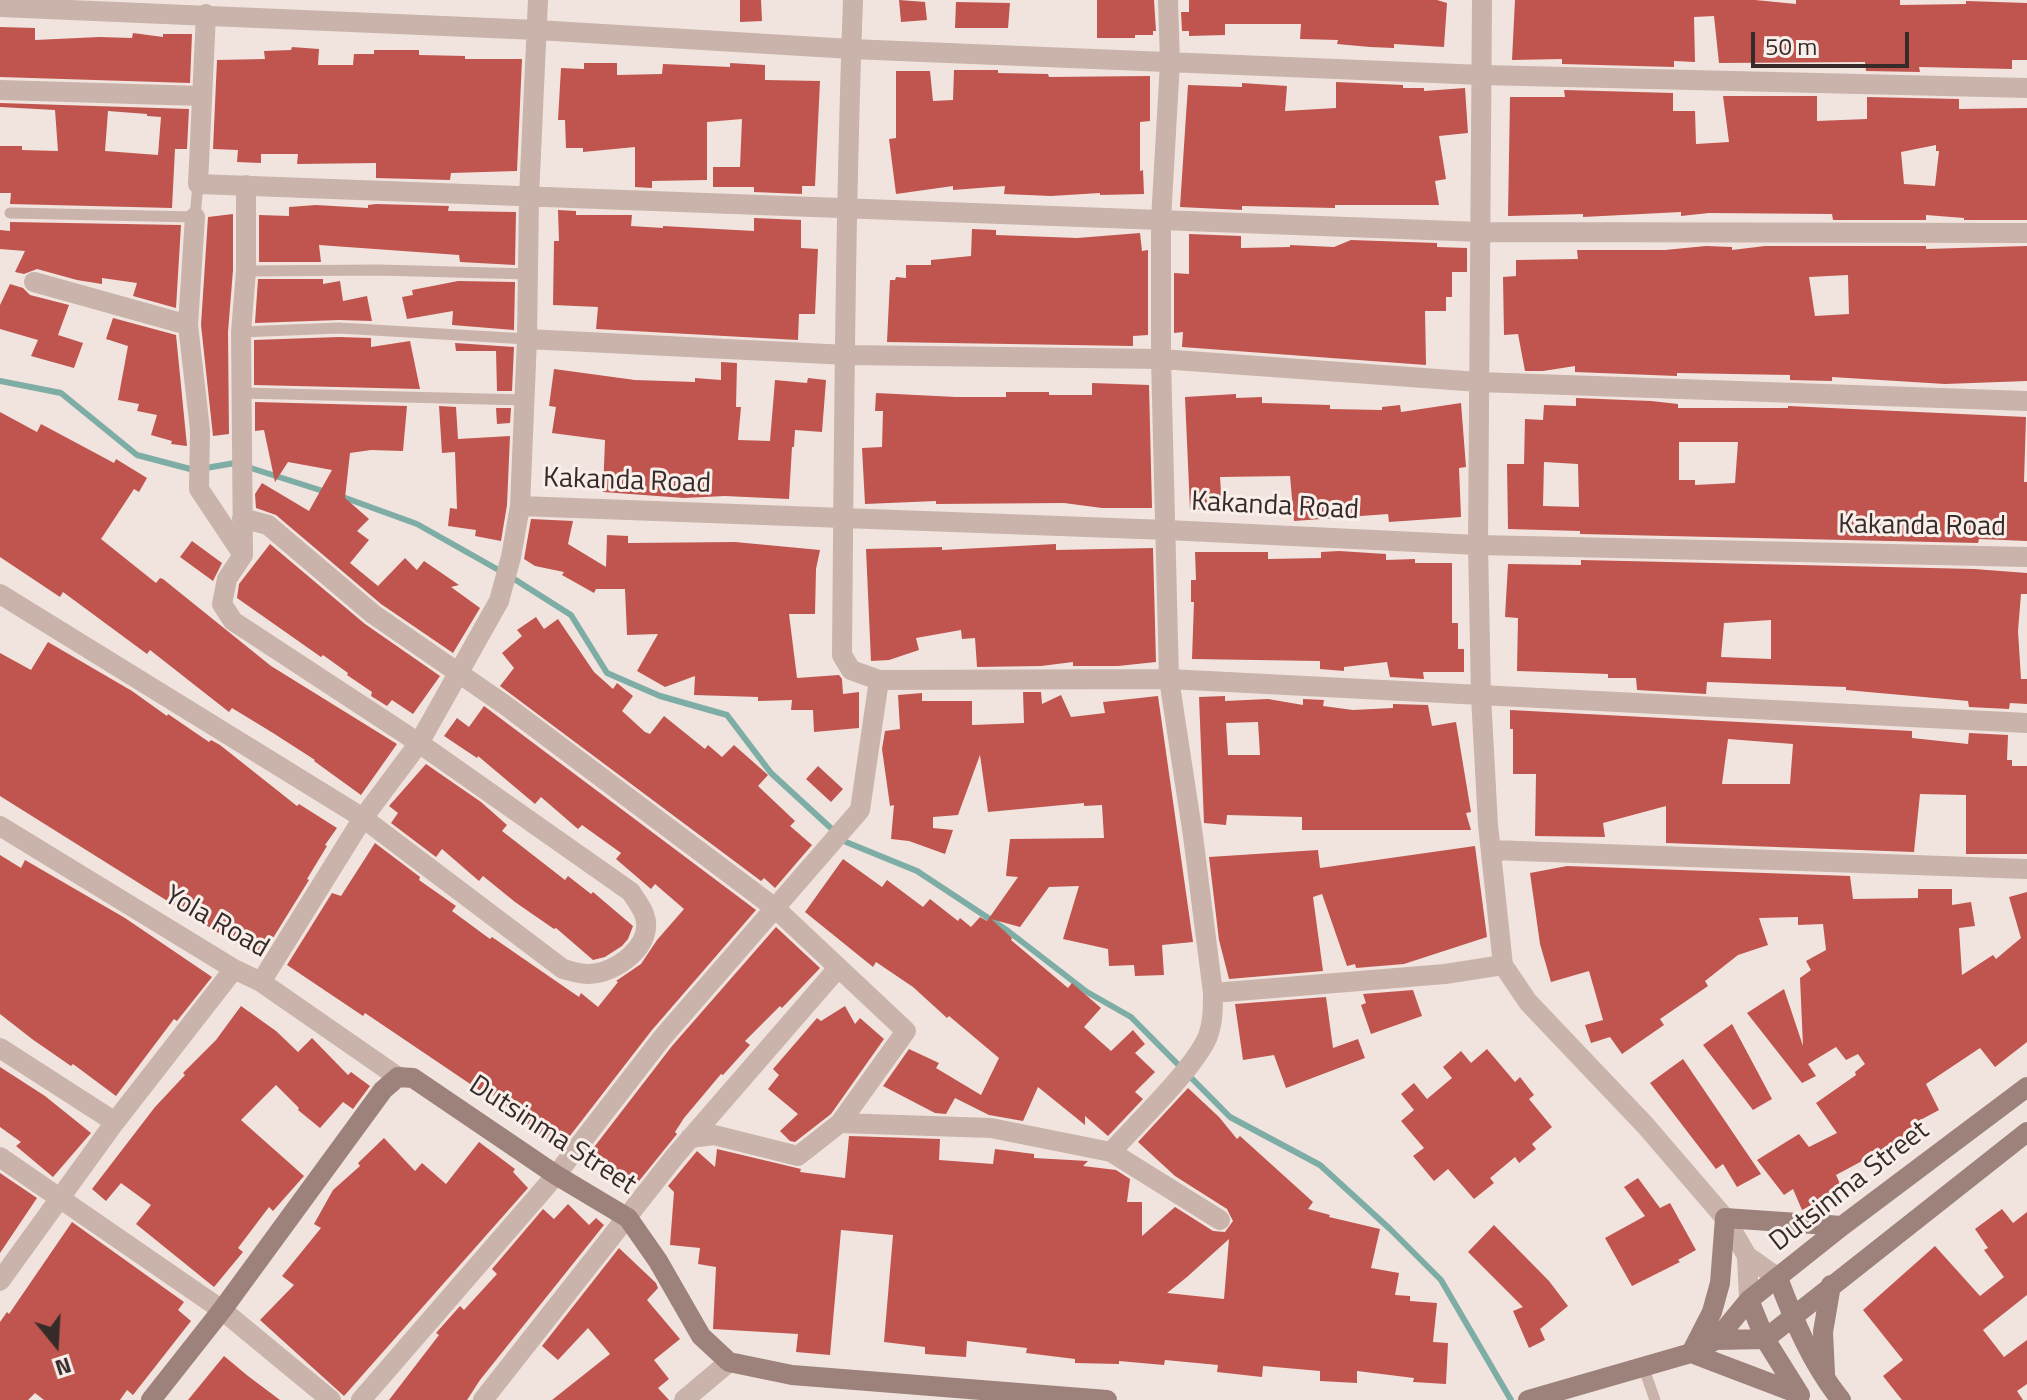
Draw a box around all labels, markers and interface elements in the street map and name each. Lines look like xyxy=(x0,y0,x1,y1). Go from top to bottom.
scale bar xyxy=(1755,16,1913,66)
text: 50 m xyxy=(1765,28,1817,64)
street label: Kakanda Road xyxy=(542,462,712,502)
street label: Kakanda Road xyxy=(1190,486,1360,528)
street label: Kakanda Road xyxy=(1838,509,2006,545)
street label: Yola Road xyxy=(158,880,274,966)
street label: Dutsinma Street xyxy=(462,1069,642,1203)
street label: Dutsinma Street xyxy=(1764,1114,1936,1260)
north arrow xyxy=(16,1304,96,1384)
text: N xyxy=(51,1348,76,1385)

